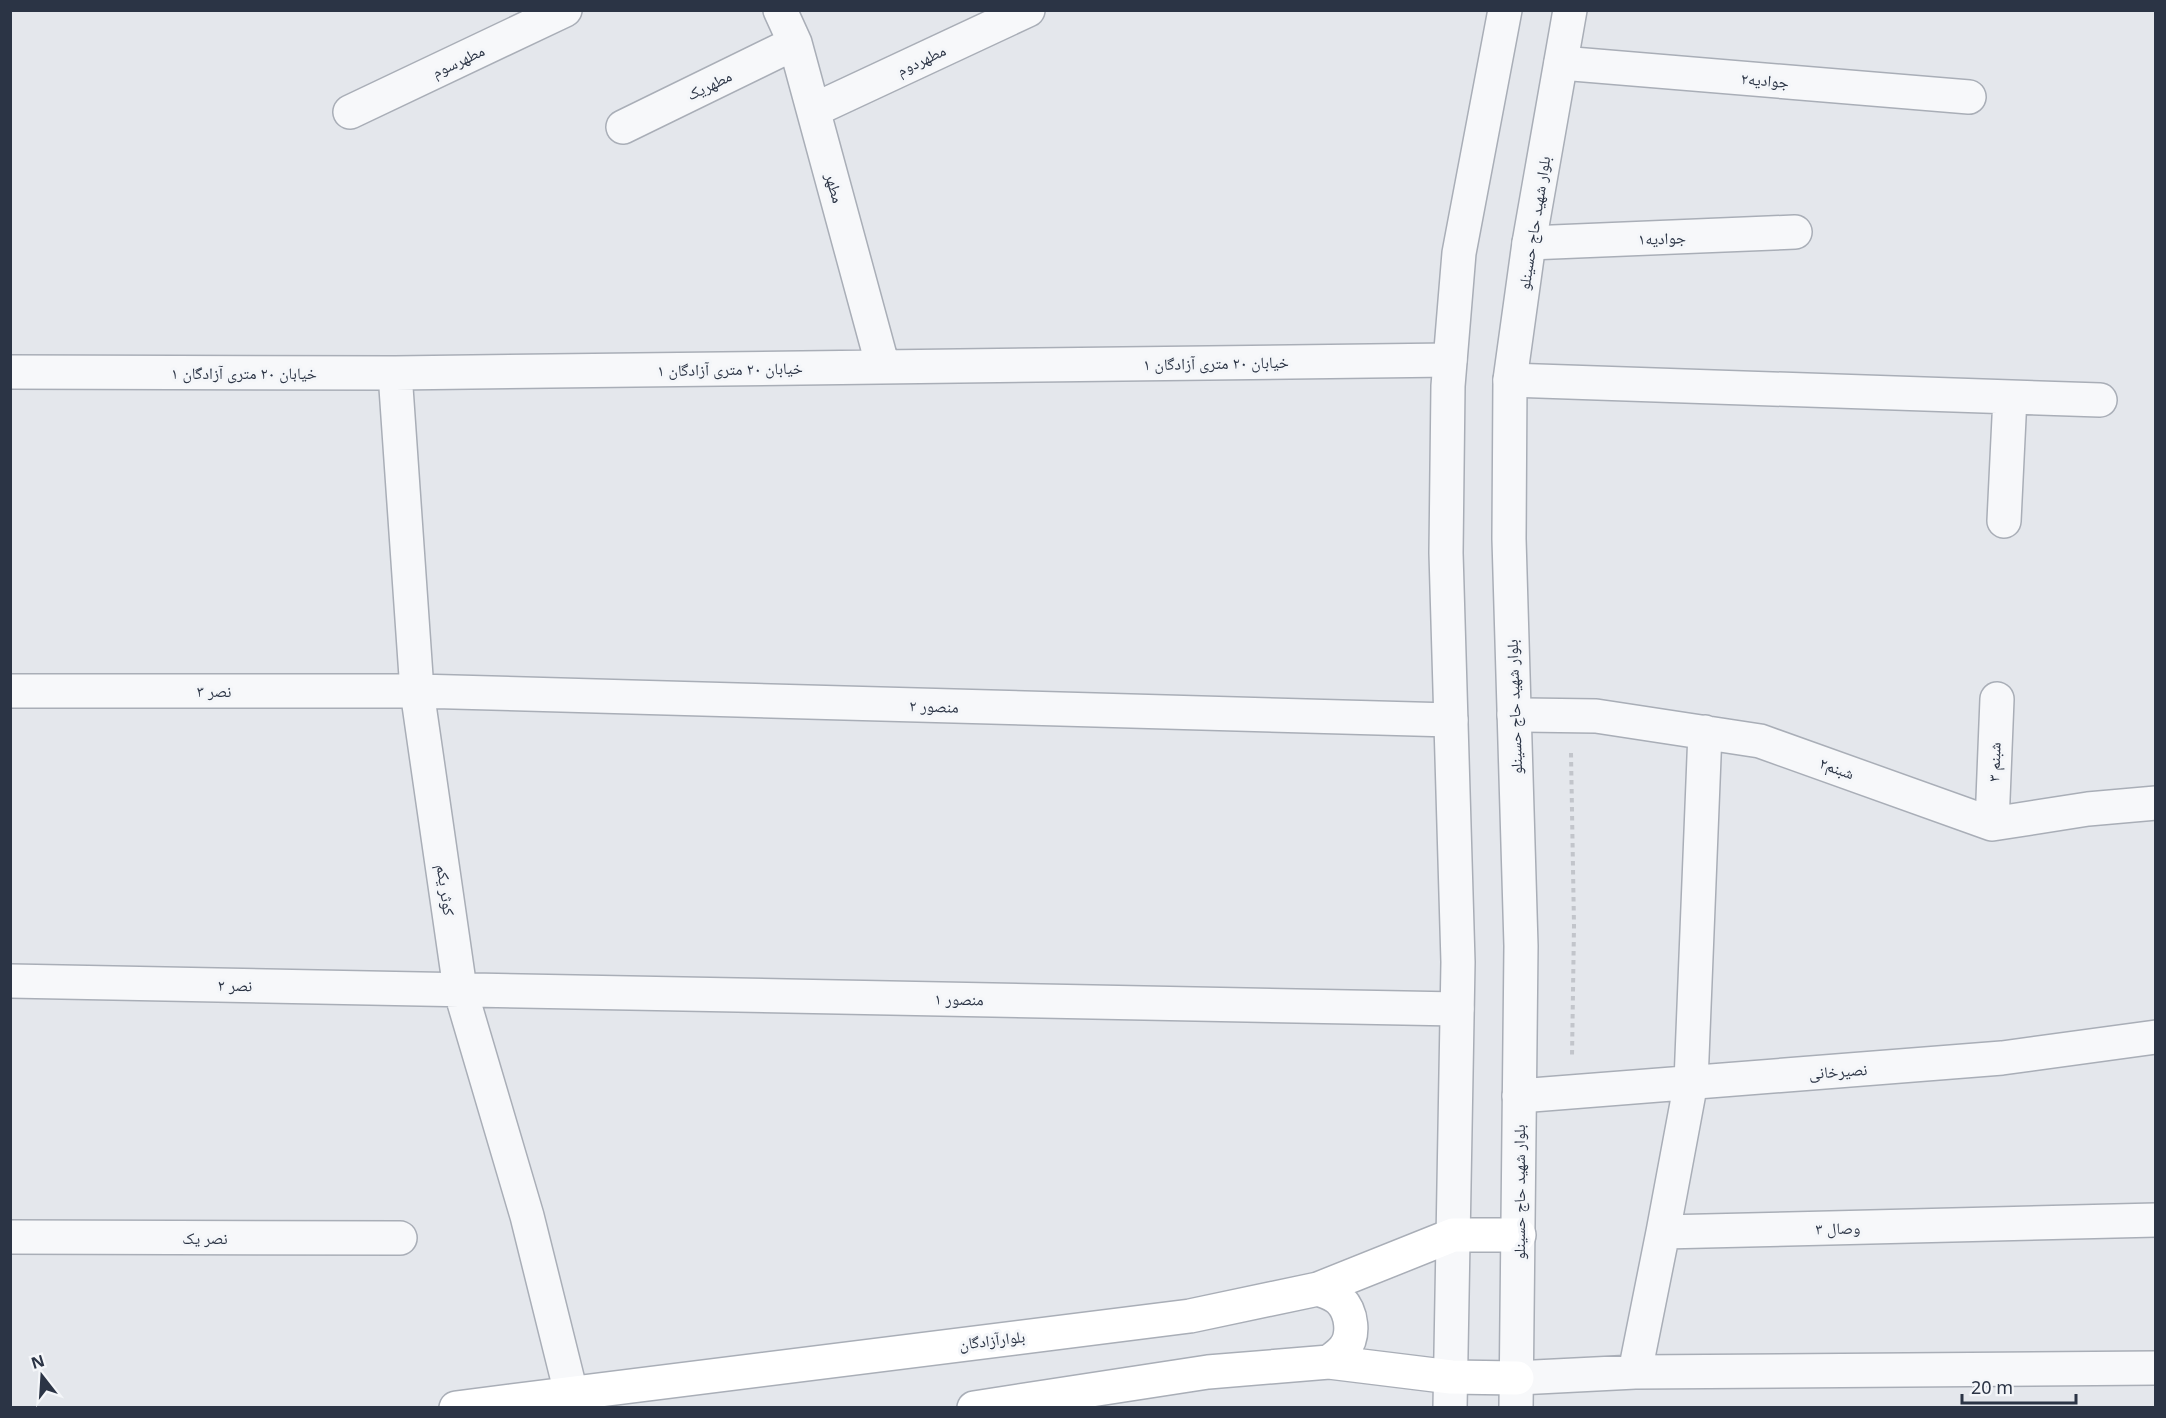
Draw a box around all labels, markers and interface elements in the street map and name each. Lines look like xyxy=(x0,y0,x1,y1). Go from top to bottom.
street label: مطهرسوم xyxy=(428,39,488,83)
street label: مطهردوم xyxy=(893,39,949,81)
street label: مطهریک xyxy=(683,65,735,105)
street label: جوادیه۲ xyxy=(1740,67,1790,93)
street label: بلوار شهید حاج حسینلو xyxy=(1513,154,1555,292)
street label: مطهر xyxy=(820,170,849,205)
street label: جوادیه۱ xyxy=(1638,226,1686,250)
street label: ۱ خیابان ۲۰ متری آزادگان xyxy=(1143,351,1289,375)
street label: ۱ خیابان ۲۰ متری آزادگان xyxy=(657,357,803,381)
street label: ۱ خیابان ۲۰ متری آزادگان xyxy=(171,362,317,384)
street label: بلوار شهید حاج حسینلو xyxy=(1501,639,1527,775)
street label: نصر ۳ xyxy=(197,680,231,702)
street label: منصور ۲ xyxy=(909,694,959,718)
street label: شبنم ۳ xyxy=(1982,742,2006,782)
street label: شبنم۲ xyxy=(1817,752,1857,784)
street label: کوثر یکم xyxy=(432,863,461,917)
street label: نصر ۲ xyxy=(217,974,253,996)
street label: منصور ۱ xyxy=(934,988,984,1010)
street label: نصیرخانی xyxy=(1808,1058,1868,1084)
street label: بلوار شهید حاج حسینلو xyxy=(1508,1124,1530,1260)
street label: وصال ۳ xyxy=(1815,1217,1861,1239)
street label: نصر یک xyxy=(182,1227,228,1249)
street label: بلوارآزادگان xyxy=(958,1325,1026,1355)
north arrow xyxy=(12,1346,72,1406)
text: N xyxy=(28,1349,47,1374)
scale bar xyxy=(1962,1367,2076,1405)
text: 20 m xyxy=(1971,1375,2013,1399)

